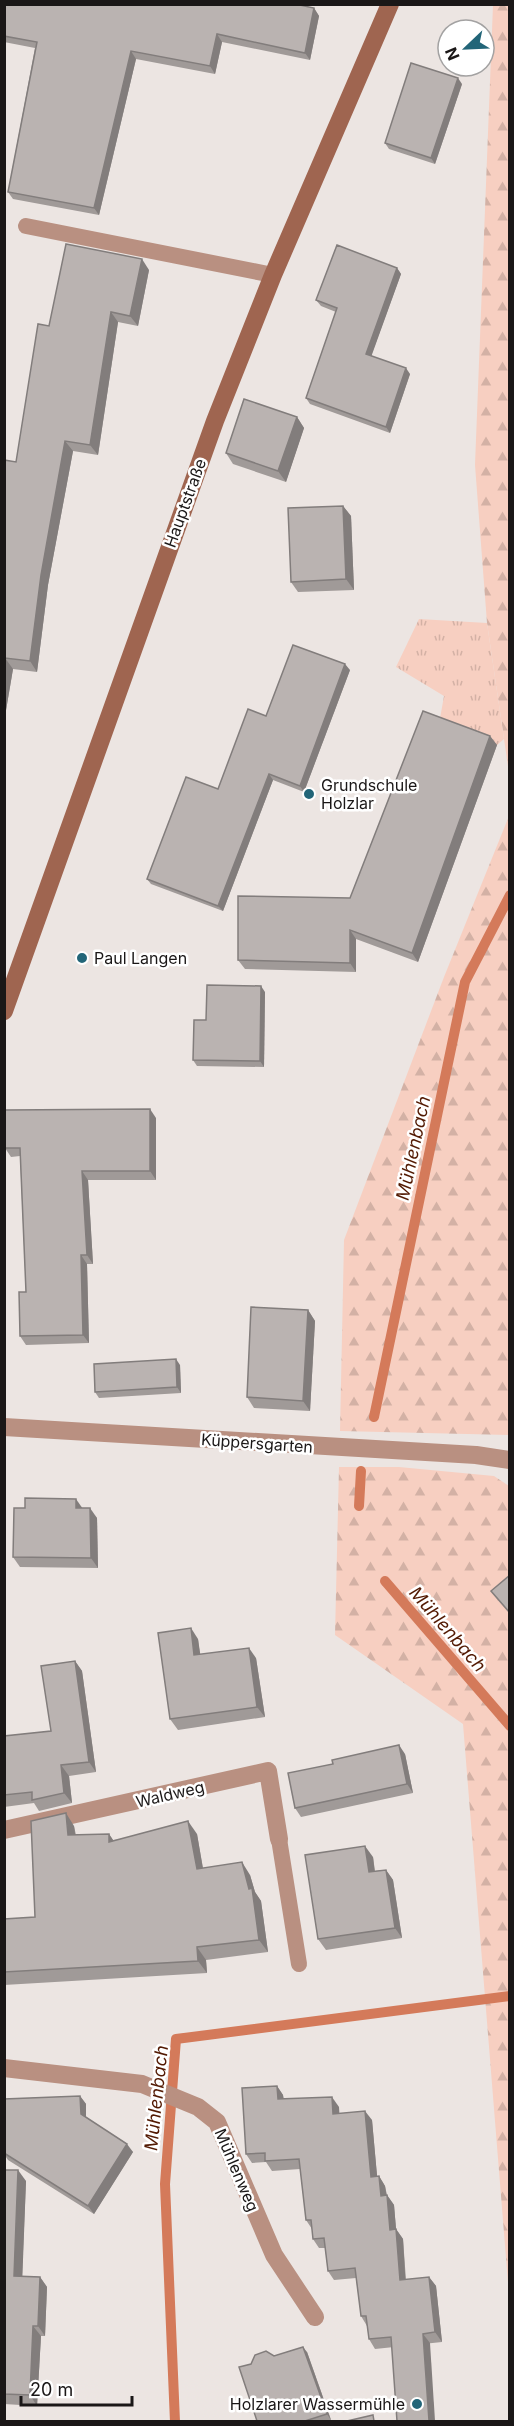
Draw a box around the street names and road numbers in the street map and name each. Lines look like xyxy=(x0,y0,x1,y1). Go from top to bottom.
street label: Hauptstraße xyxy=(160,456,210,550)
street label: Küppersgarten xyxy=(200,1429,314,1457)
street label: Waldweg xyxy=(134,1776,206,1812)
street label: Mühlenweg xyxy=(211,2126,263,2214)

